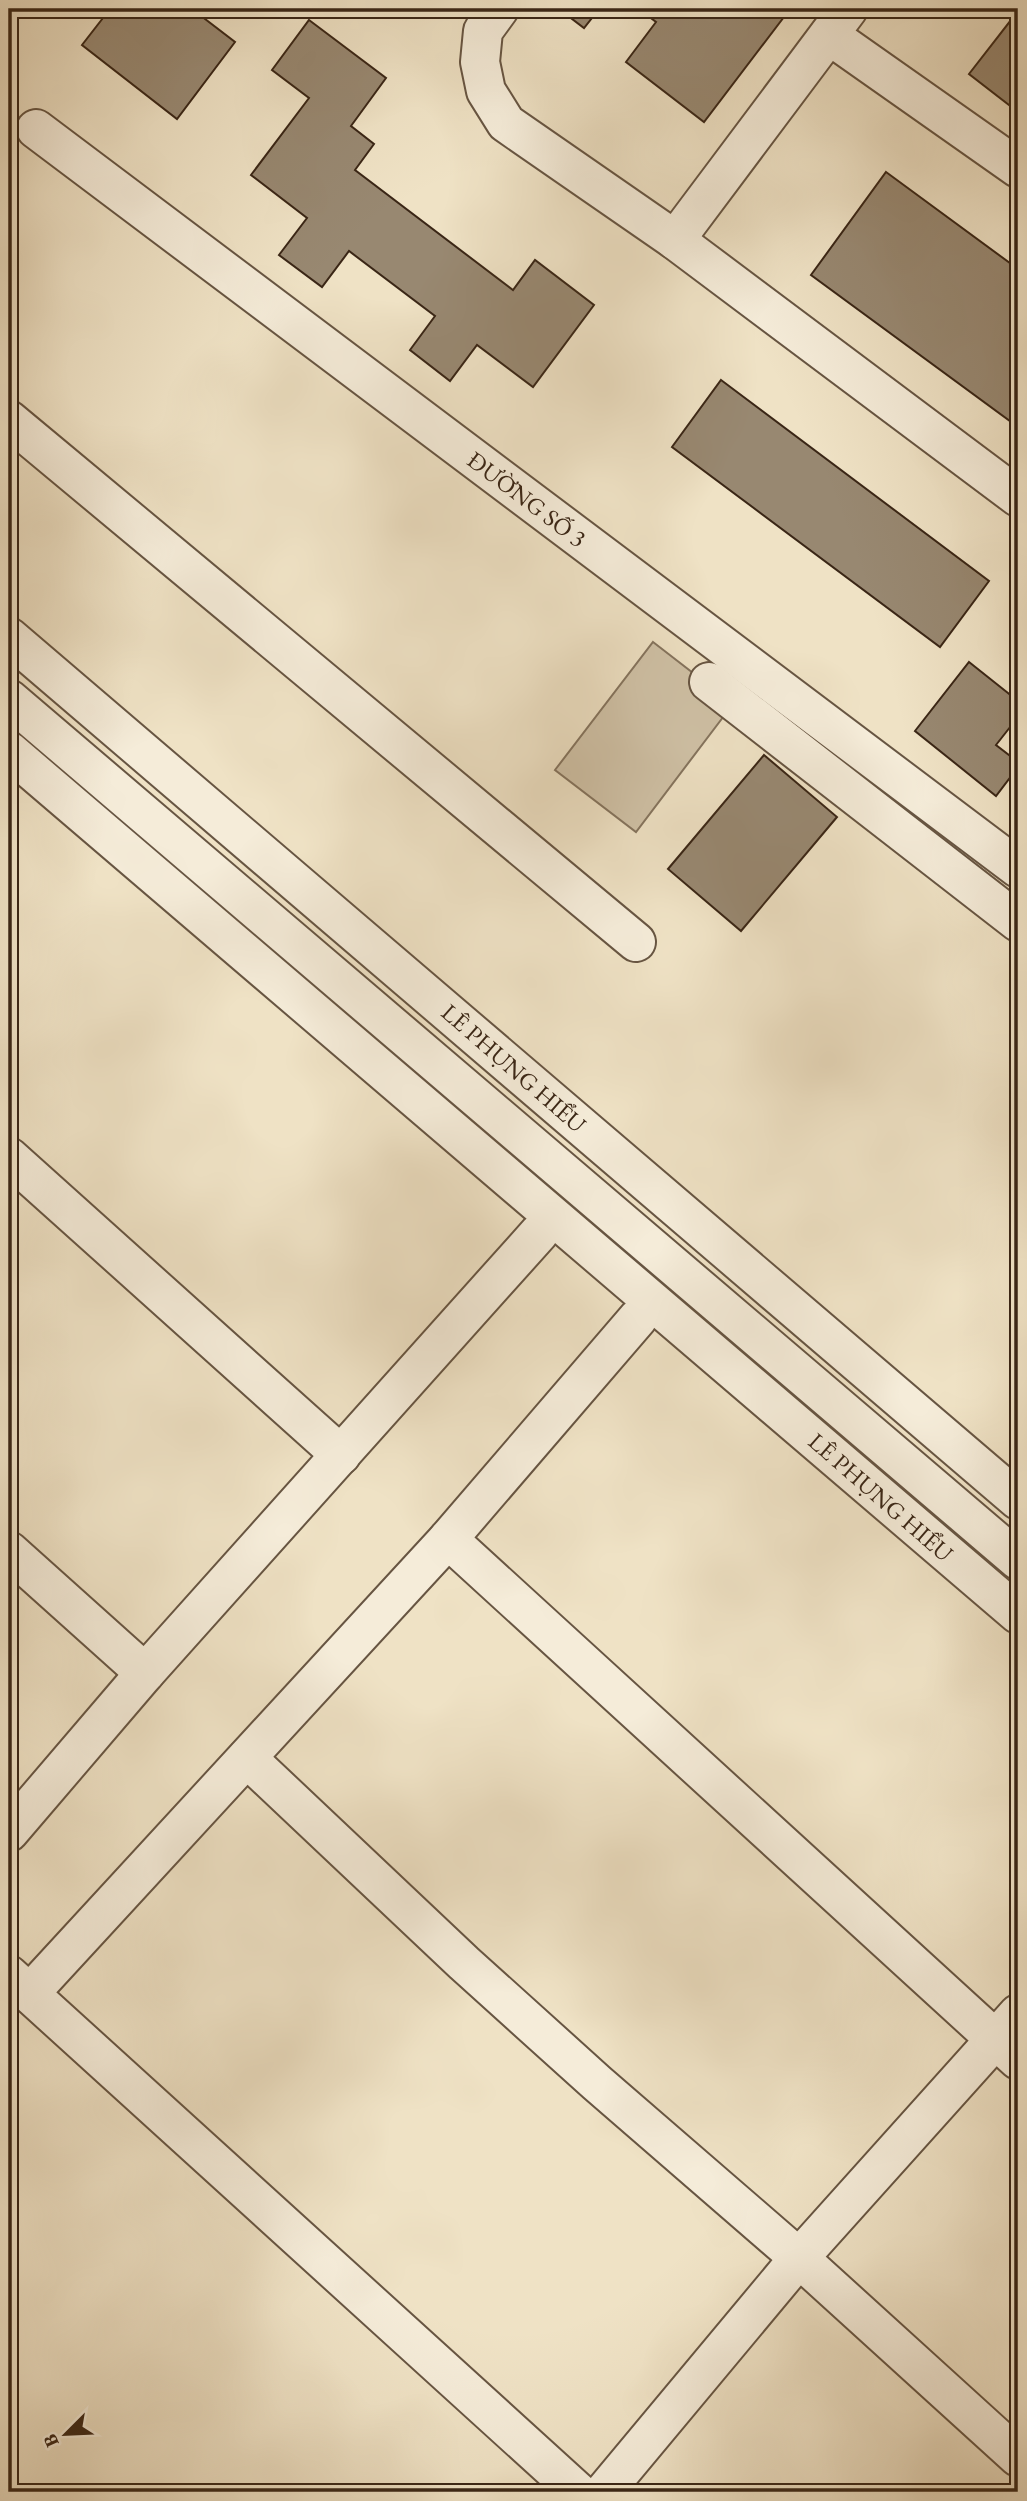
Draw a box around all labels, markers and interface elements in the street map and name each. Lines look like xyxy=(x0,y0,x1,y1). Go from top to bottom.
street label: ĐƯỜNG SỐ 3 xyxy=(461,444,593,554)
street label: LÊ PHỤNG HIỂU xyxy=(435,997,593,1140)
street label: LÊ PHỤNG HIỂU xyxy=(802,1426,960,1569)
north arrow xyxy=(32,2400,102,2470)
text: B xyxy=(37,2430,65,2451)

